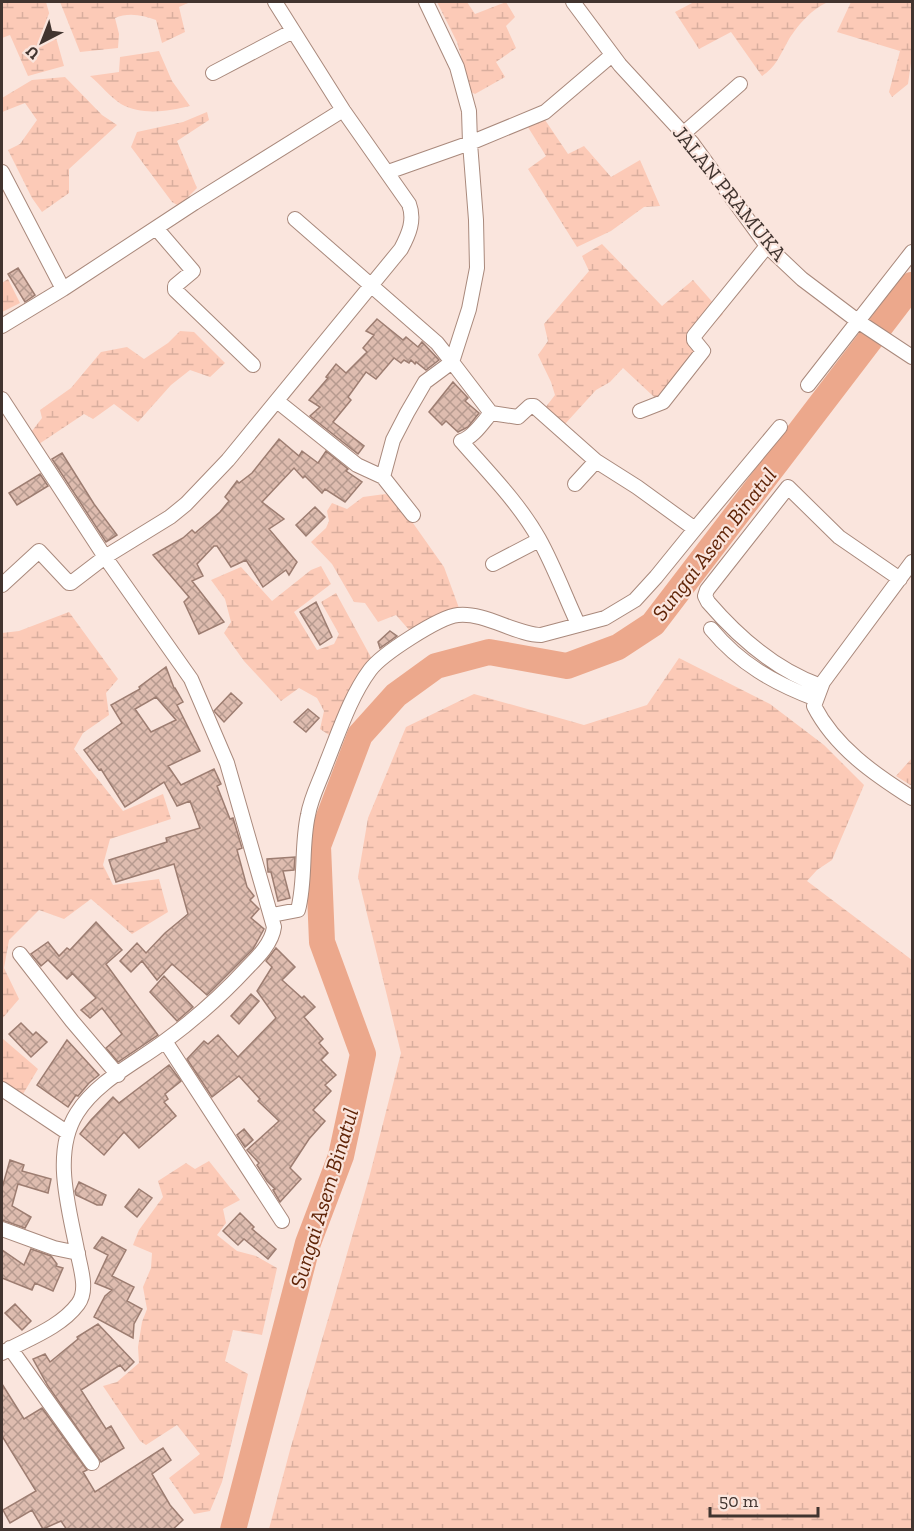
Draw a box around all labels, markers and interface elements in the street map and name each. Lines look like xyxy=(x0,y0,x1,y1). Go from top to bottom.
north arrow xyxy=(12,12,72,72)
text: U xyxy=(21,42,43,64)
street label: JALAN PRAMUKA xyxy=(668,120,792,266)
water label: Sungai Asem Binatul xyxy=(646,462,782,626)
water label: Sungai Asem Binatul xyxy=(284,1105,364,1291)
scale bar xyxy=(710,1480,818,1518)
text: 50 m xyxy=(719,1490,759,1512)

